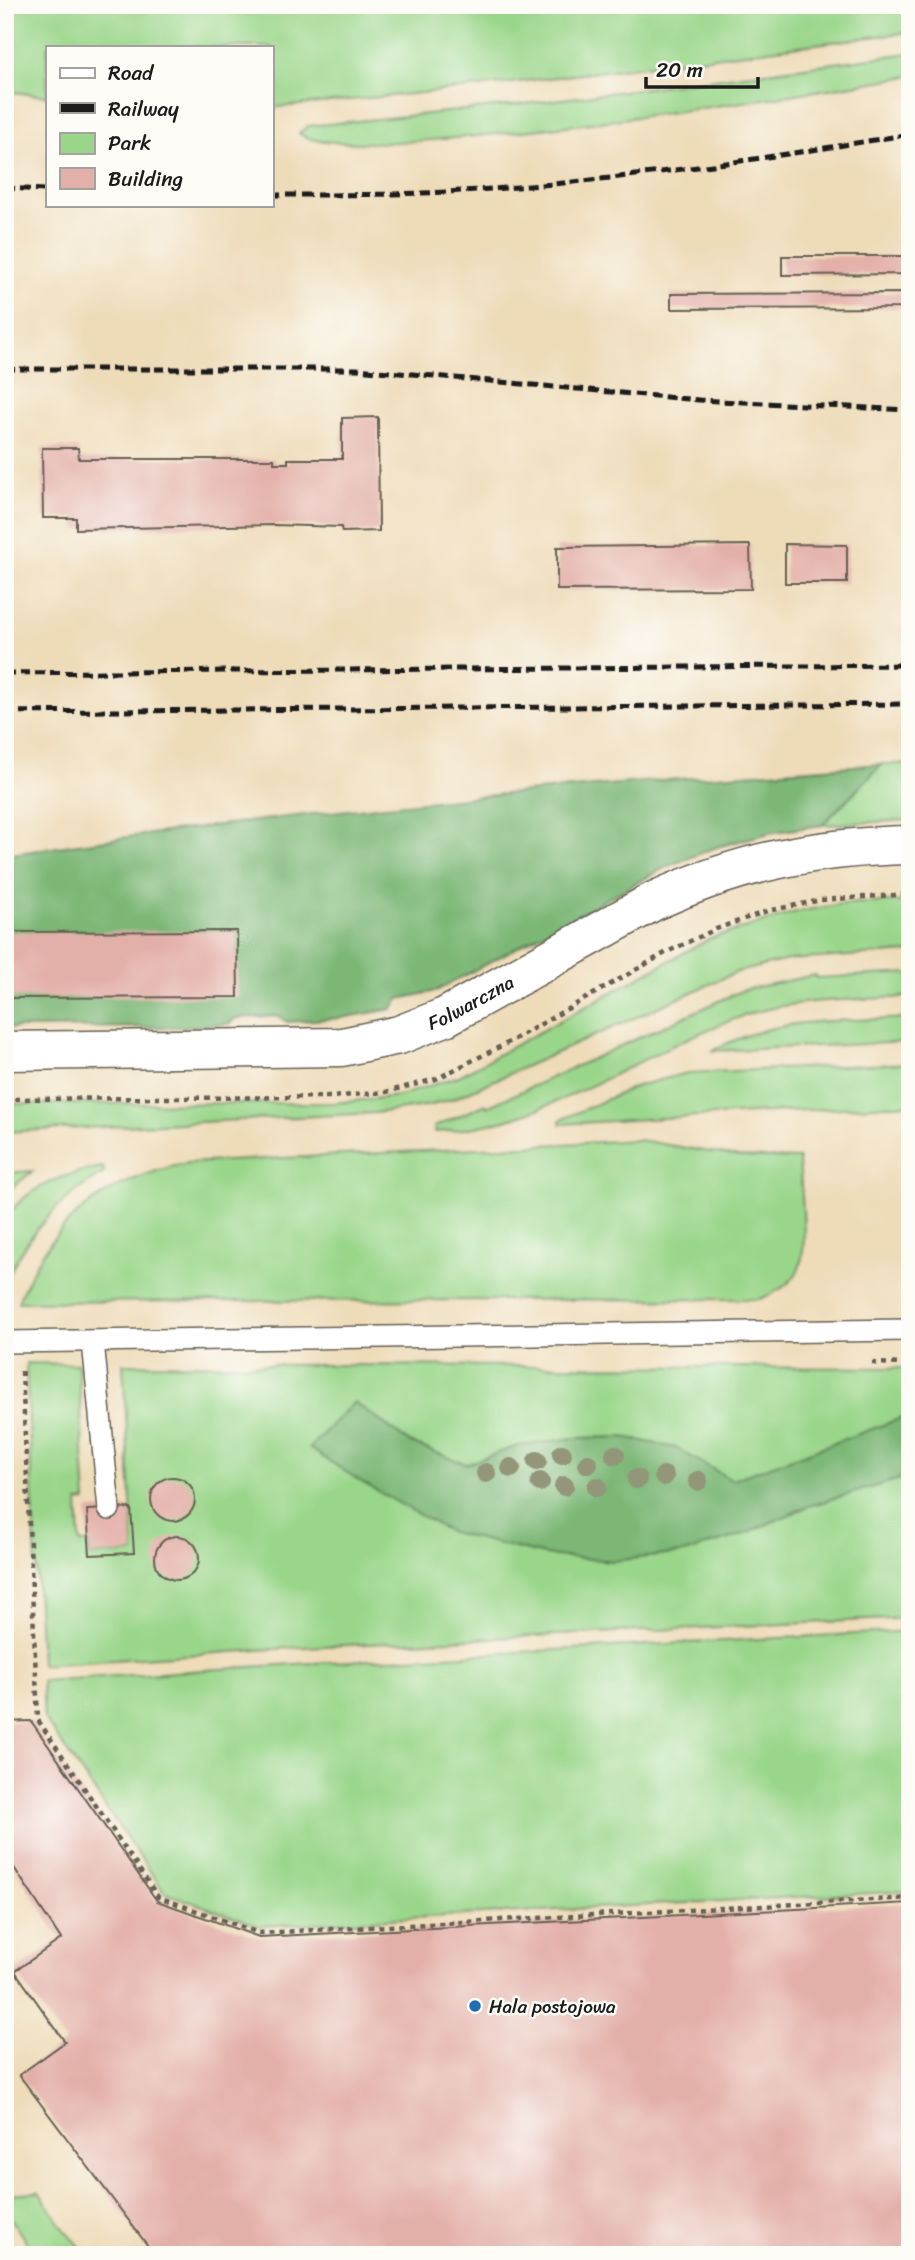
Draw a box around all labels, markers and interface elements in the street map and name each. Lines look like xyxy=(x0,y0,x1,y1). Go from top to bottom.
legend xyxy=(46,46,273,206)
scale bar xyxy=(646,46,758,90)
text: 20 m xyxy=(656,51,703,89)
text: Road xyxy=(108,54,155,92)
text: Railway xyxy=(108,90,179,128)
text: Park xyxy=(108,124,151,162)
text: Building xyxy=(108,160,184,198)
street label: Folwarczna xyxy=(422,965,520,1039)
place label: Hala postojowa xyxy=(489,1990,616,2023)
marker: Hala postojowa xyxy=(467,1998,483,2014)

